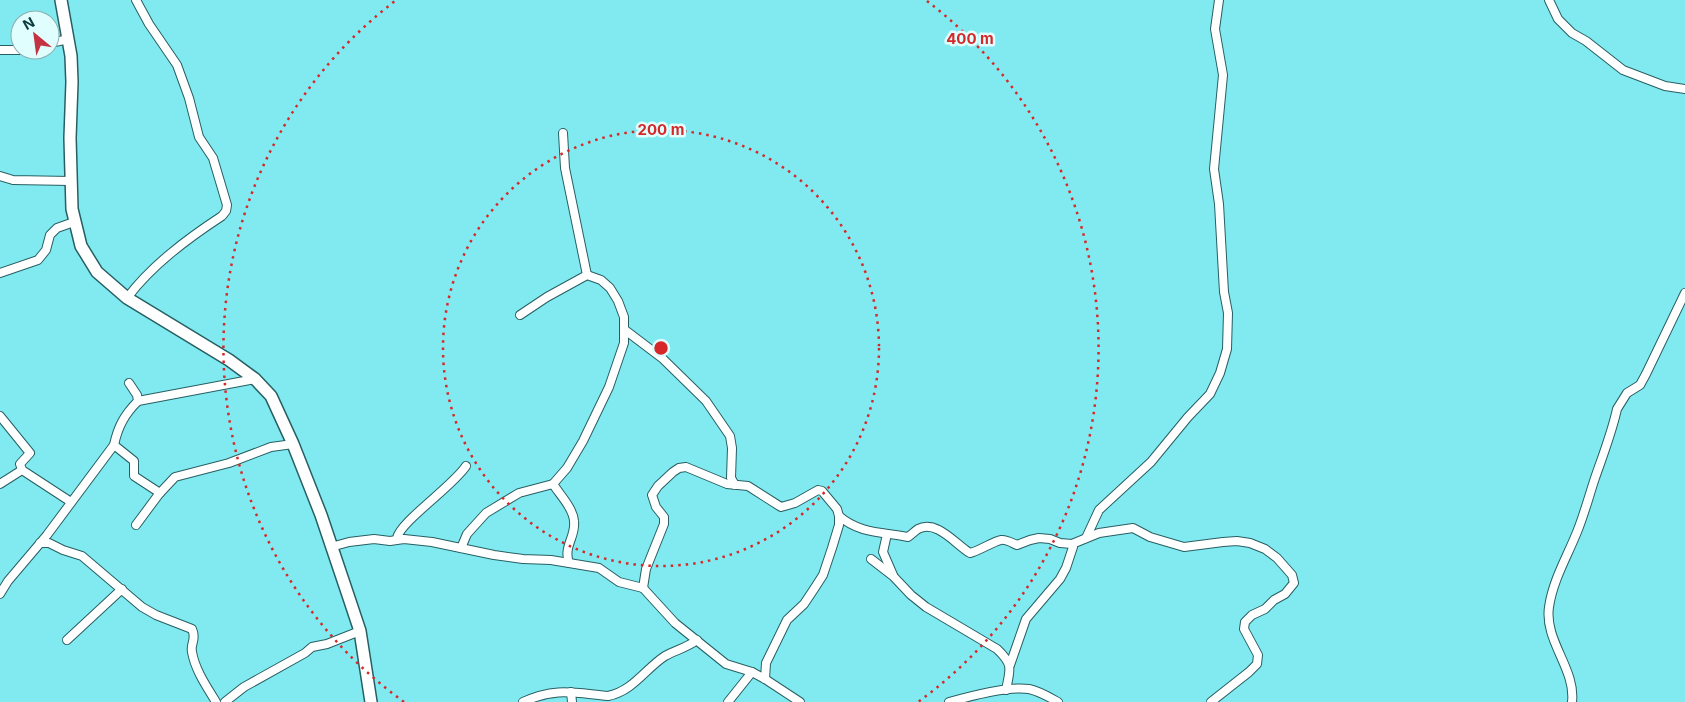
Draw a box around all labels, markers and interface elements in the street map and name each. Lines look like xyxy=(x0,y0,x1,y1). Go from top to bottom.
north arrow xyxy=(10,10,60,60)
text: N xyxy=(20,13,37,33)
text: 400 m xyxy=(946,29,994,48)
text: 200 m xyxy=(638,120,684,139)
centre of rings xyxy=(652,339,670,357)

